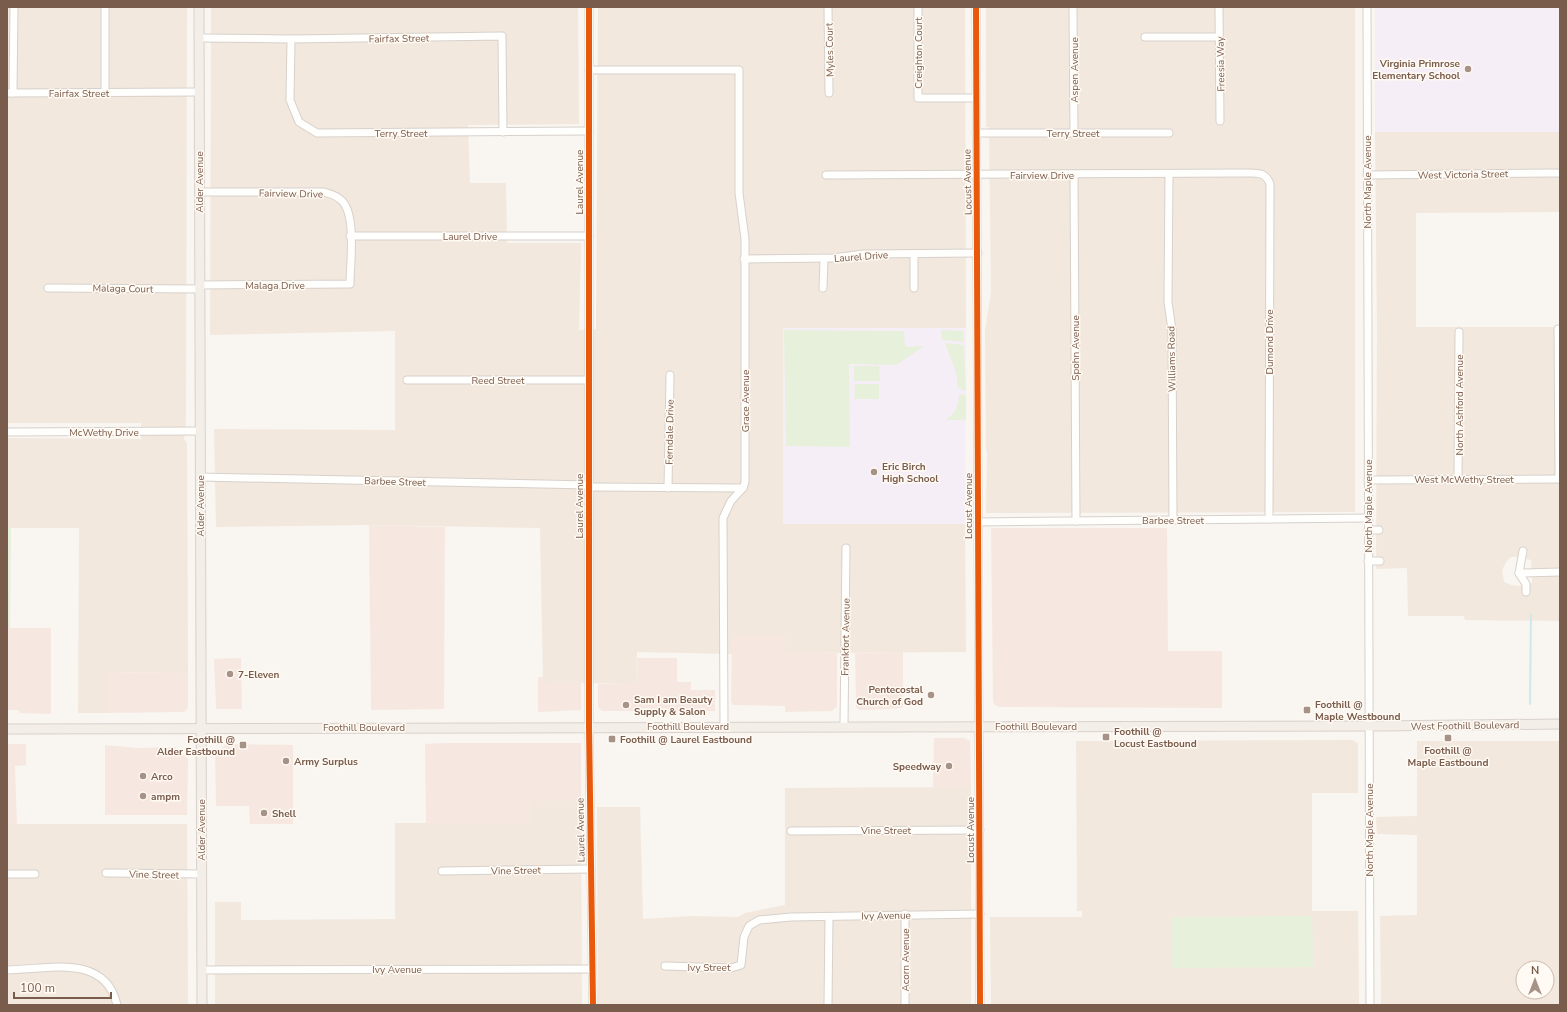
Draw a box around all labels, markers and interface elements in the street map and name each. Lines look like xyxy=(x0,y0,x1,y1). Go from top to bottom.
street label: Creighton Court xyxy=(912,17,926,89)
street label: Myles Court xyxy=(823,22,837,77)
street label: Fairfax Street xyxy=(369,31,430,47)
street label: Freesia Way xyxy=(1214,35,1228,92)
street label: Aspen Avenue xyxy=(1068,37,1082,103)
place label: Virginia Primrose Elementary School xyxy=(1372,57,1461,83)
marker: Virginia Primrose Elementary School xyxy=(1463,64,1473,74)
street label: Fairfax Street xyxy=(49,87,110,101)
street label: Terry Street xyxy=(374,127,428,141)
street label: Terry Street xyxy=(1046,127,1100,141)
street label: North Maple Avenue xyxy=(1361,135,1375,229)
street label: Locust Avenue xyxy=(960,149,976,215)
street label: Laurel Avenue xyxy=(573,150,587,214)
street label: Alder Avenue xyxy=(193,151,207,213)
street label: West Victoria Street xyxy=(1418,167,1509,183)
street label: Fairview Drive xyxy=(1010,169,1074,183)
street label: Fairview Drive xyxy=(259,186,323,202)
street label: Laurel Drive xyxy=(443,230,497,244)
street label: Laurel Drive xyxy=(833,248,889,266)
street label: Malaga Drive xyxy=(245,279,305,293)
street label: Malaga Court xyxy=(92,281,154,297)
street label: Dumond Drive xyxy=(1263,310,1277,374)
street label: Spohn Avenue xyxy=(1069,315,1083,381)
street label: Williams Road xyxy=(1164,326,1180,392)
street label: North Ashford Avenue xyxy=(1453,355,1467,455)
street label: Grace Avenue xyxy=(739,370,753,432)
street label: Reed Street xyxy=(472,374,525,388)
street label: Ferndale Drive xyxy=(662,399,678,465)
street label: McWethy Drive xyxy=(69,426,139,440)
street label: North Maple Avenue xyxy=(1362,459,1376,553)
place label: Eric Birch High School xyxy=(882,460,939,486)
marker: Eric Birch High School xyxy=(869,467,879,477)
street label: Locust Avenue xyxy=(962,473,976,539)
street label: West McWethy Street xyxy=(1414,473,1514,487)
street label: Barbee Street xyxy=(364,474,427,490)
street label: Laurel Avenue xyxy=(573,474,587,538)
street label: Alder Avenue xyxy=(194,475,208,537)
street label: Barbee Street xyxy=(1142,514,1204,528)
street label: Frankfort Avenue xyxy=(838,598,854,676)
place label: 7-Eleven xyxy=(238,668,279,682)
marker: 7-Eleven xyxy=(225,669,235,679)
place label: Pentecostal Church of God xyxy=(856,683,924,709)
marker: Pentecostal Church of God xyxy=(926,690,936,700)
place label: Sam I am Beauty Supply & Salon xyxy=(634,693,713,719)
place label: Foothill @ Maple Westbound xyxy=(1315,698,1400,724)
marker: Sam I am Beauty Supply & Salon xyxy=(621,700,631,710)
marker: Foothill @ Maple Westbound xyxy=(1302,705,1312,715)
street label: West Foothill Boulevard xyxy=(1411,718,1520,734)
street label: Foothill Boulevard xyxy=(647,720,729,734)
street label: Foothill Boulevard xyxy=(995,720,1077,734)
street label: Foothill Boulevard xyxy=(323,721,405,735)
place label: Foothill @ Locust Eastbound xyxy=(1114,725,1197,751)
marker: Foothill @ Locust Eastbound xyxy=(1101,732,1111,742)
place label: Foothill @ Alder Eastbound xyxy=(157,733,235,759)
place label: Foothill @ Laurel Eastbound xyxy=(620,733,752,747)
marker: Foothill @ Maple Eastbound xyxy=(1443,733,1453,743)
marker: Foothill @ Laurel Eastbound xyxy=(607,734,617,744)
marker: Foothill @ Alder Eastbound xyxy=(238,740,248,750)
place label: Foothill @ Maple Eastbound xyxy=(1408,744,1488,770)
place label: Army Surplus xyxy=(294,755,358,769)
marker: Army Surplus xyxy=(281,756,291,766)
place label: Speedway xyxy=(893,760,942,774)
marker: Speedway xyxy=(944,761,954,771)
place label: Arco xyxy=(151,770,173,784)
marker: Arco xyxy=(138,771,148,781)
street label: North Maple Avenue xyxy=(1363,783,1377,877)
place label: ampm xyxy=(151,790,180,804)
marker: ampm xyxy=(138,791,148,801)
street label: Laurel Avenue xyxy=(573,797,589,862)
street label: Locust Avenue xyxy=(964,797,978,863)
street label: Alder Avenue xyxy=(195,799,209,861)
place label: Shell xyxy=(272,807,297,821)
marker: Shell xyxy=(259,808,269,818)
street label: Vine Street xyxy=(860,824,912,838)
street label: Vine Street xyxy=(490,864,542,878)
street label: Vine Street xyxy=(128,868,180,882)
street label: Ivy Avenue xyxy=(861,909,911,923)
street label: Acorn Avenue xyxy=(899,928,913,992)
north arrow xyxy=(1515,960,1555,1000)
street label: Ivy Street xyxy=(688,961,731,975)
street label: Ivy Avenue xyxy=(372,963,422,977)
text: N xyxy=(1531,963,1539,978)
scale bar xyxy=(14,974,111,1000)
text: 100 m xyxy=(20,980,55,996)

